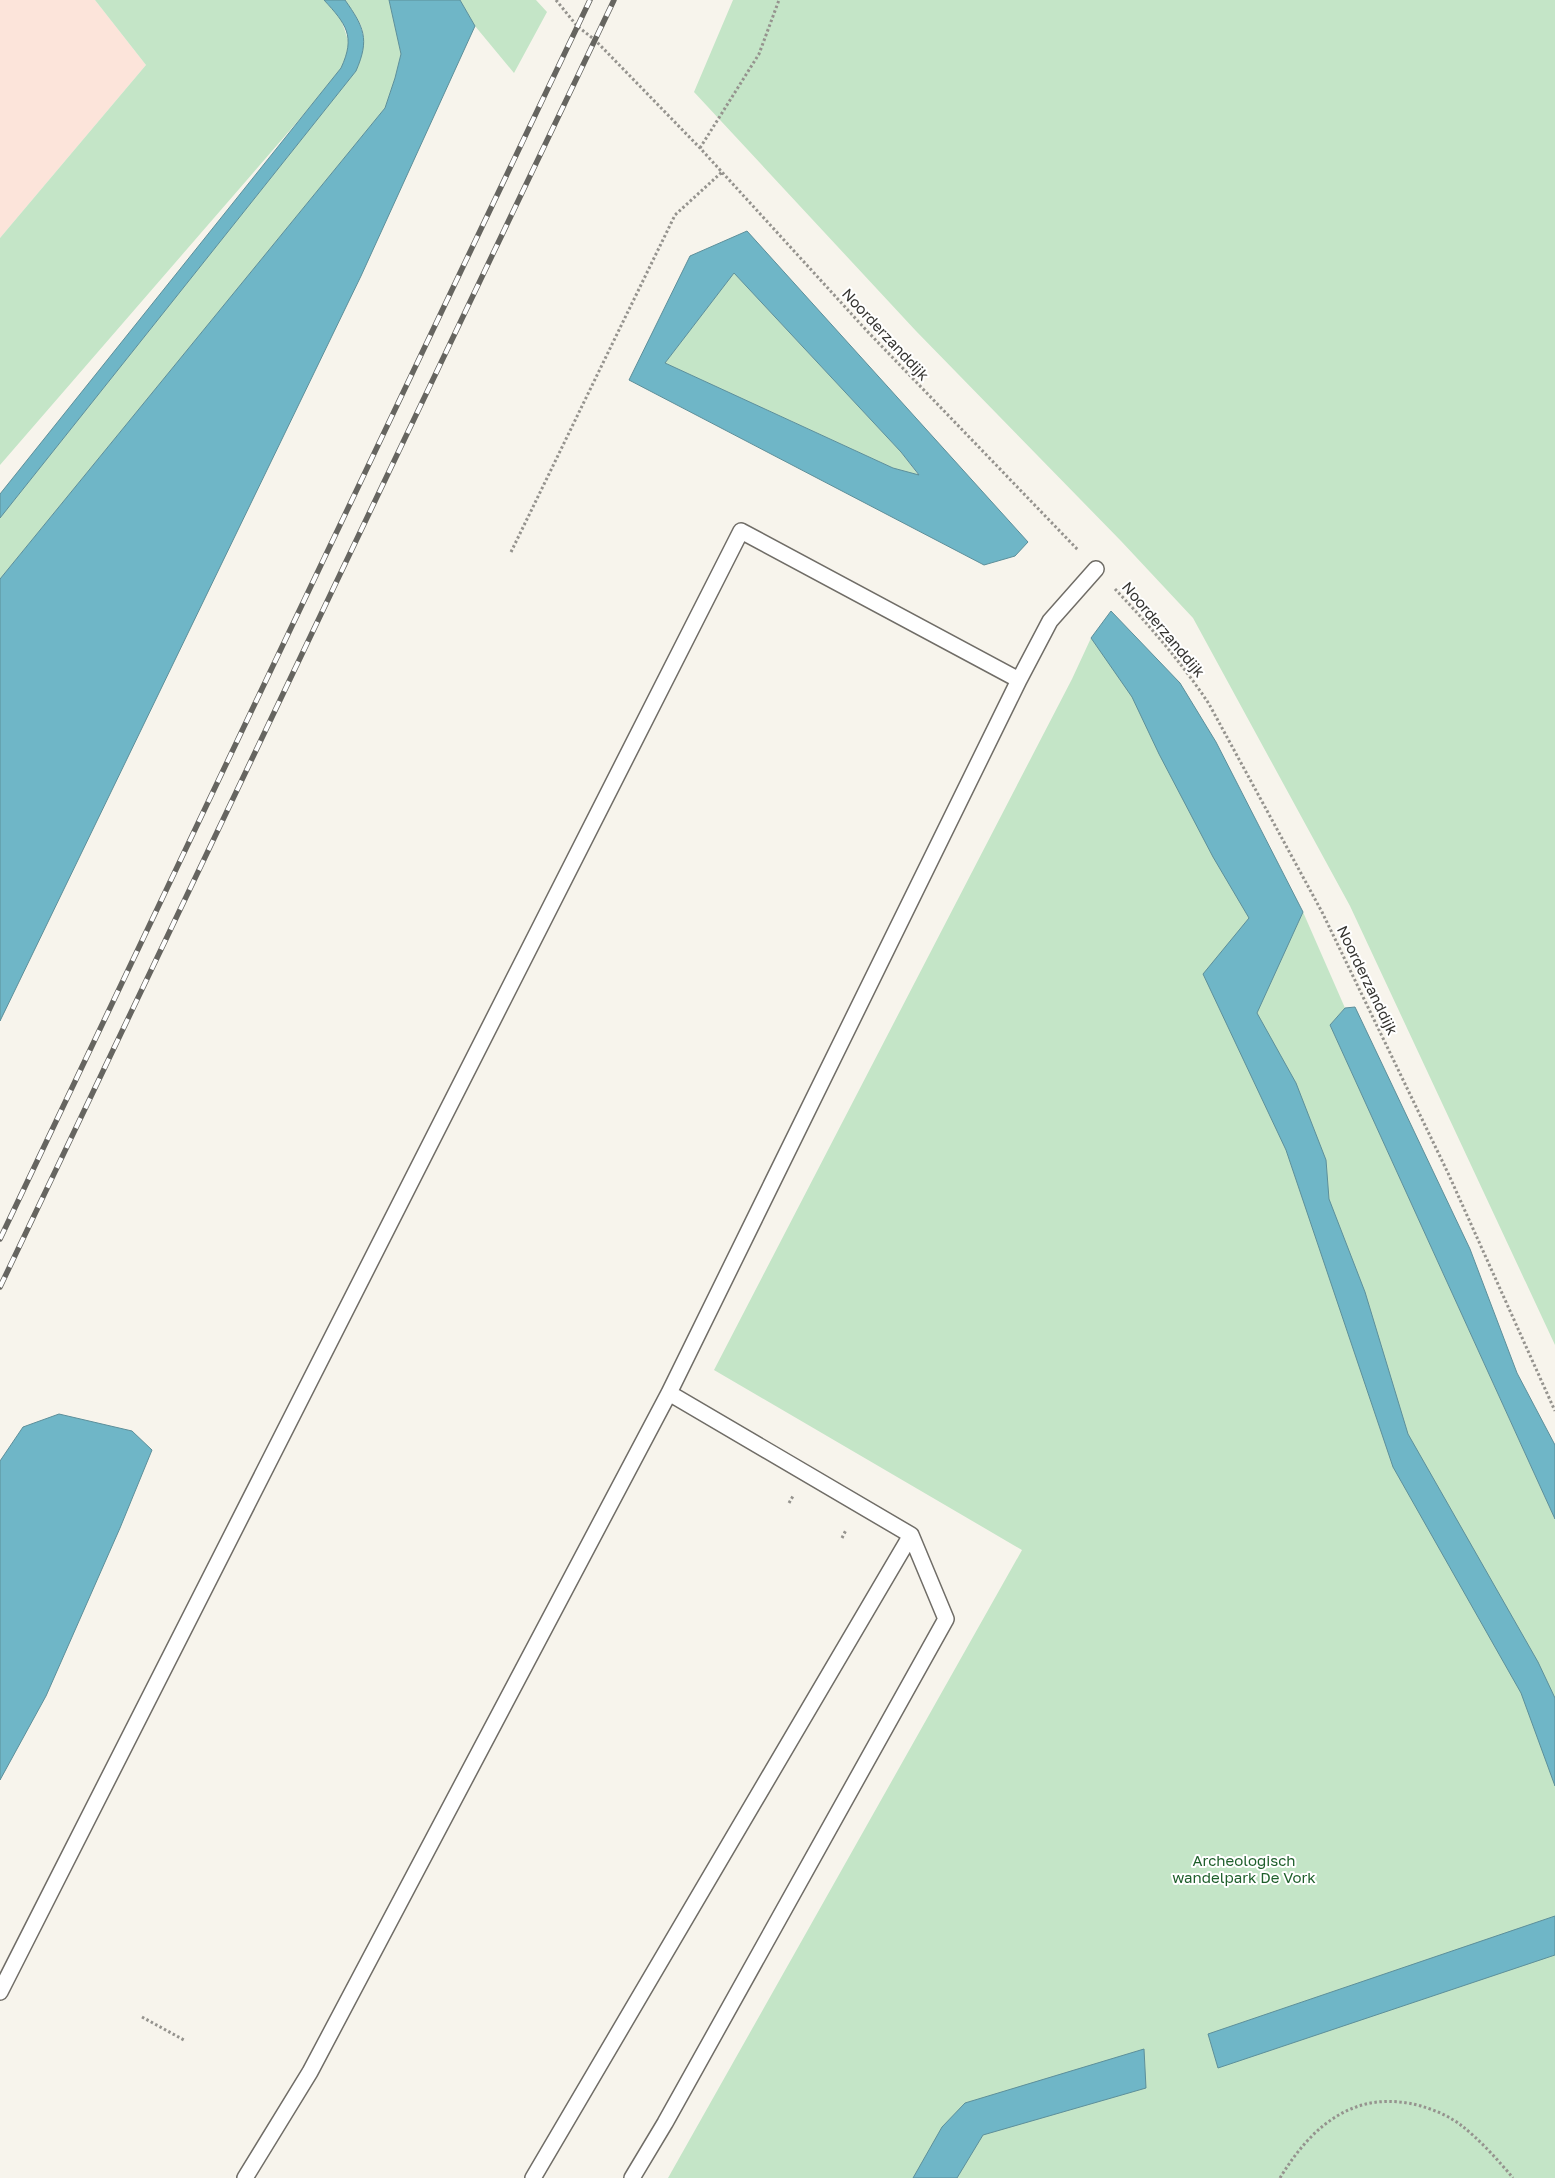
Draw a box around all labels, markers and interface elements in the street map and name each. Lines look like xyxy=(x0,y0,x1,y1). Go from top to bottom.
street label: Noorderzanddijk xyxy=(839,284,934,384)
street label: Noorderzanddijk xyxy=(1119,578,1210,681)
street label: Noorderzanddijk xyxy=(1334,922,1402,1038)
park label: Archeologisch wandelpark De Vork xyxy=(1172,1851,1316,1886)

